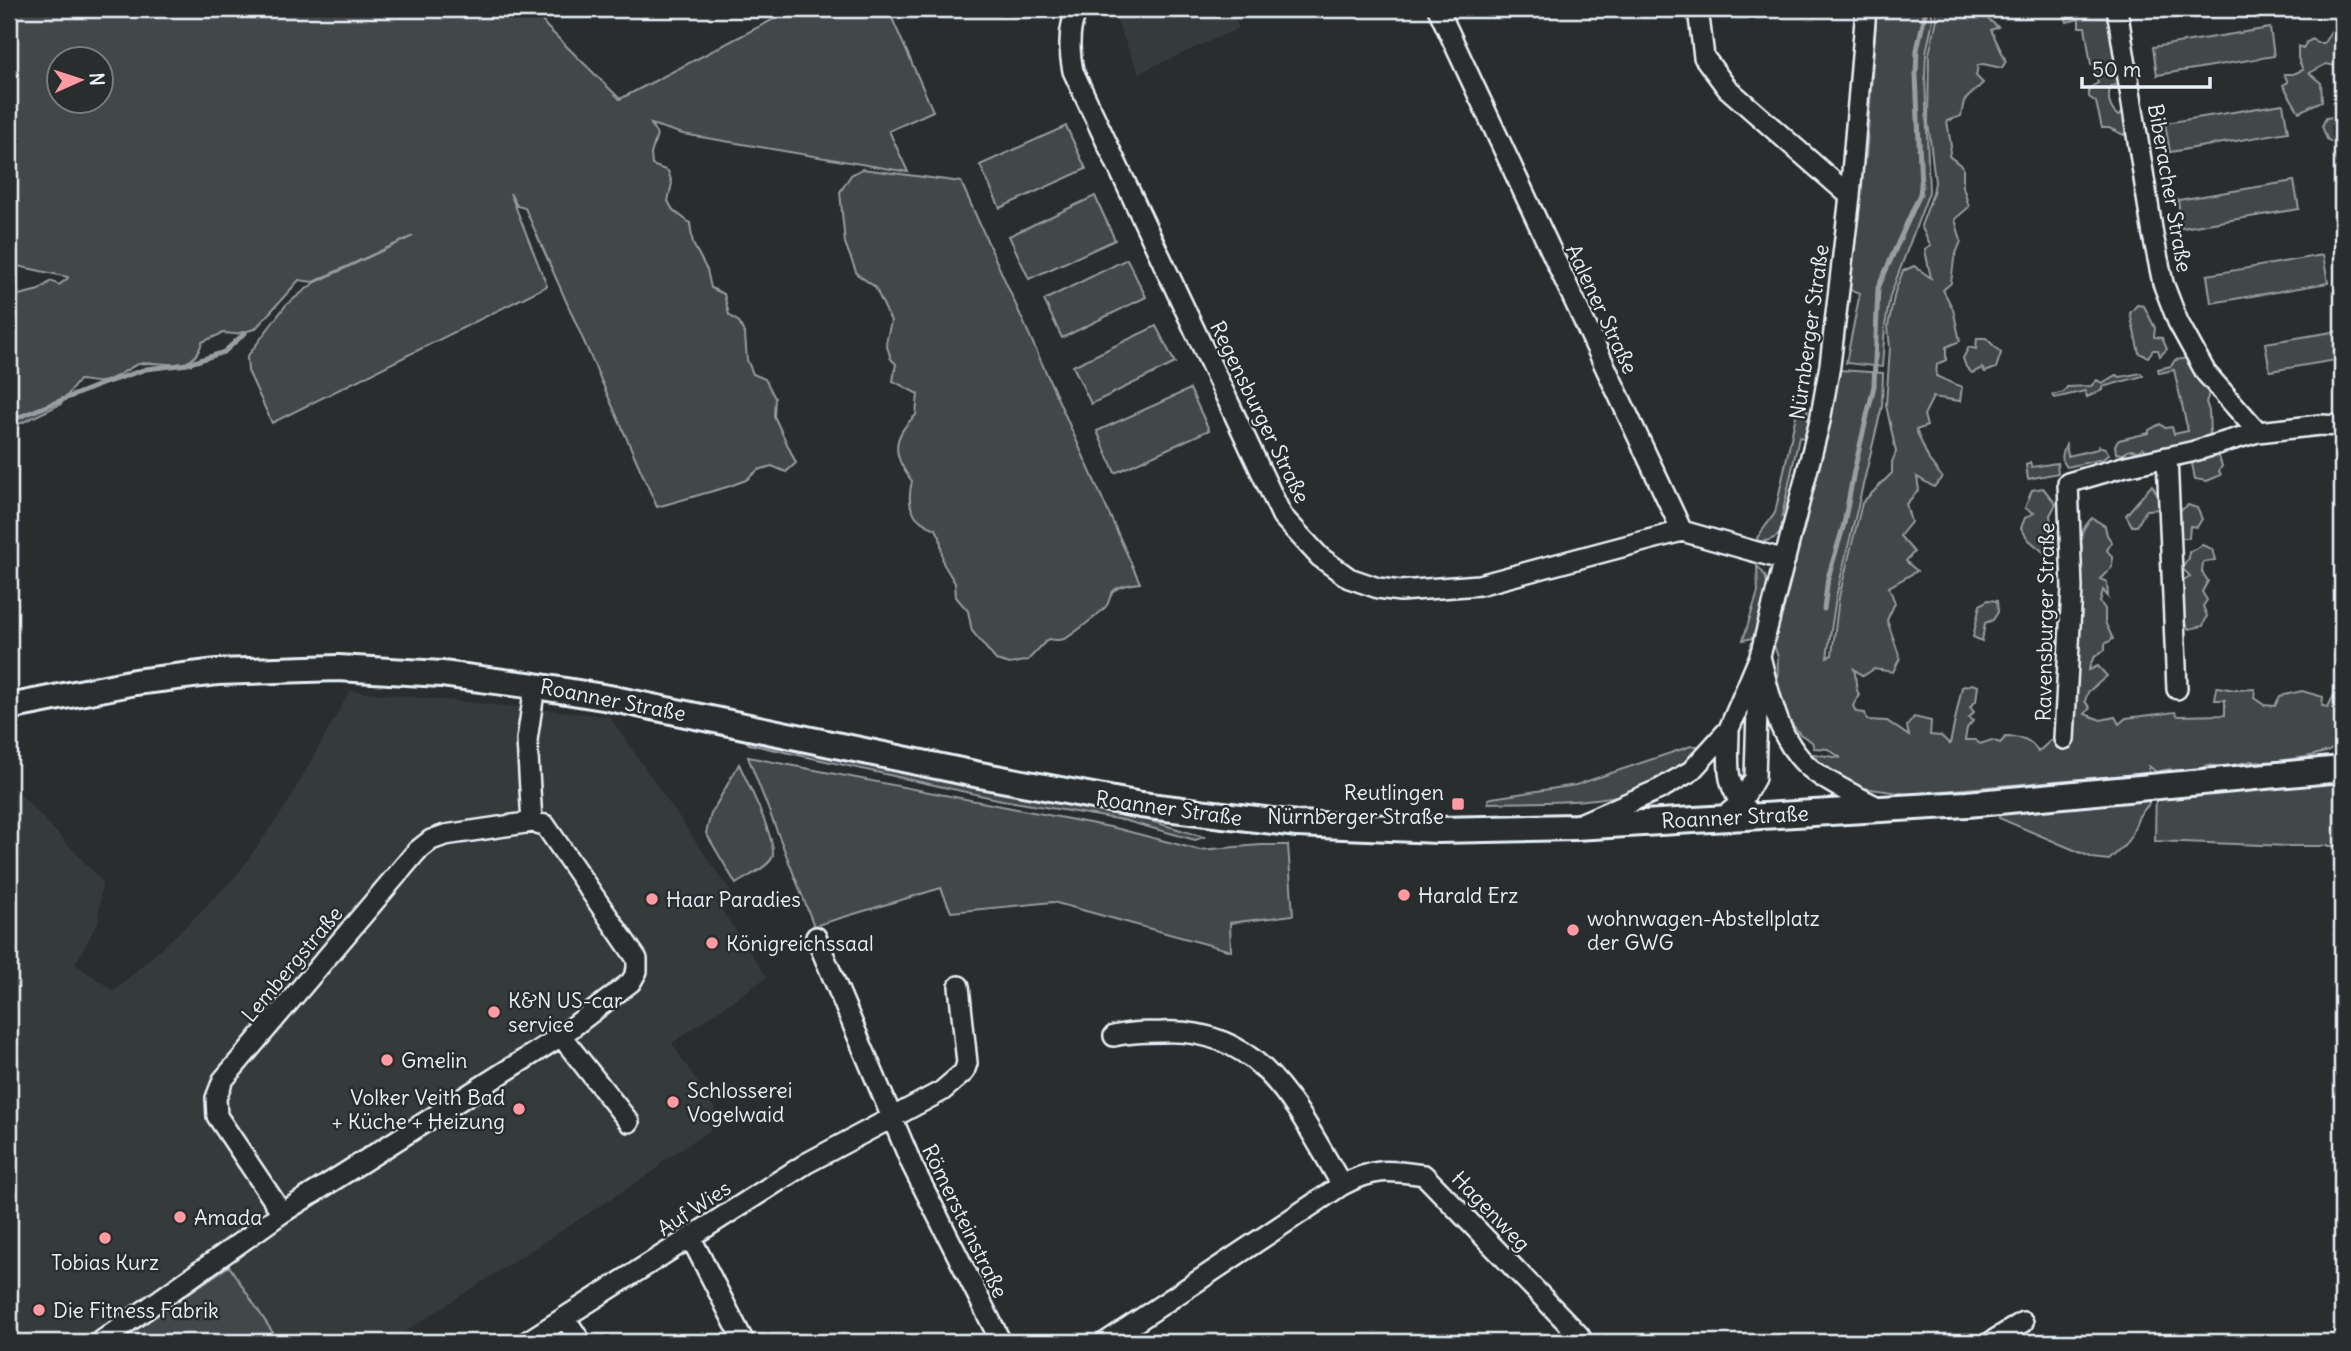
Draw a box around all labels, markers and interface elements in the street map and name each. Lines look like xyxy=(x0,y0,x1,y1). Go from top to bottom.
north arrow xyxy=(46,46,116,116)
scale bar xyxy=(2082,46,2209,90)
text: 50 m xyxy=(2092,56,2141,83)
text: N xyxy=(85,72,109,86)
street label: Biberacher Straße xyxy=(2142,102,2198,274)
street label: Aalener Straße xyxy=(1560,240,1644,378)
street label: Nürnberger Straße xyxy=(1783,243,1835,421)
street label: Regensburger Straße xyxy=(1204,317,1316,507)
street label: Ravensburger Straße xyxy=(2030,522,2060,722)
street label: Roanner Straße xyxy=(538,673,688,727)
place label: Reutlingen Nürnberger Straße xyxy=(1267,779,1444,830)
street label: Roanner Straße xyxy=(1094,784,1244,832)
marker: Reutlingen Nürnberger Straße xyxy=(1450,796,1466,812)
street label: Roanner Straße xyxy=(1661,800,1809,834)
place label: Harald Erz xyxy=(1418,882,1518,909)
place label: Haar Paradies xyxy=(666,886,801,913)
marker: Harald Erz xyxy=(1396,887,1412,903)
marker: Haar Paradies xyxy=(644,891,660,907)
street label: Lembergstraße xyxy=(236,900,348,1028)
place label: wohnwagen-Abstellplatz der GWG xyxy=(1587,905,1820,956)
marker: wohnwagen-Abstellplatz der GWG xyxy=(1565,922,1581,938)
place label: Königreichssaal xyxy=(726,930,874,957)
marker: Königreichssaal xyxy=(704,935,720,951)
place label: K&N US-car service xyxy=(508,987,623,1038)
marker: K&N US-car service xyxy=(486,1004,502,1020)
place label: Gmelin xyxy=(401,1047,467,1074)
marker: Gmelin xyxy=(379,1052,395,1068)
place label: Schlosserei Vogelwaid xyxy=(687,1077,792,1128)
place label: Volker Veith Bad + Küche + Heizung xyxy=(332,1084,505,1135)
marker: Schlosserei Vogelwaid xyxy=(665,1094,681,1110)
marker: Volker Veith Bad + Küche + Heizung xyxy=(511,1101,527,1117)
street label: Römersteinstraße xyxy=(916,1140,1014,1302)
street label: Hagenweg xyxy=(1446,1165,1536,1257)
street label: Auf Wies xyxy=(652,1174,736,1242)
place label: Amada xyxy=(194,1204,262,1231)
marker: Amada xyxy=(172,1209,188,1225)
marker: Tobias Kurz xyxy=(97,1230,113,1246)
place label: Tobias Kurz xyxy=(51,1249,159,1276)
place label: Die Fitness Fabrik xyxy=(53,1297,219,1324)
marker: Die Fitness Fabrik xyxy=(31,1302,47,1318)

